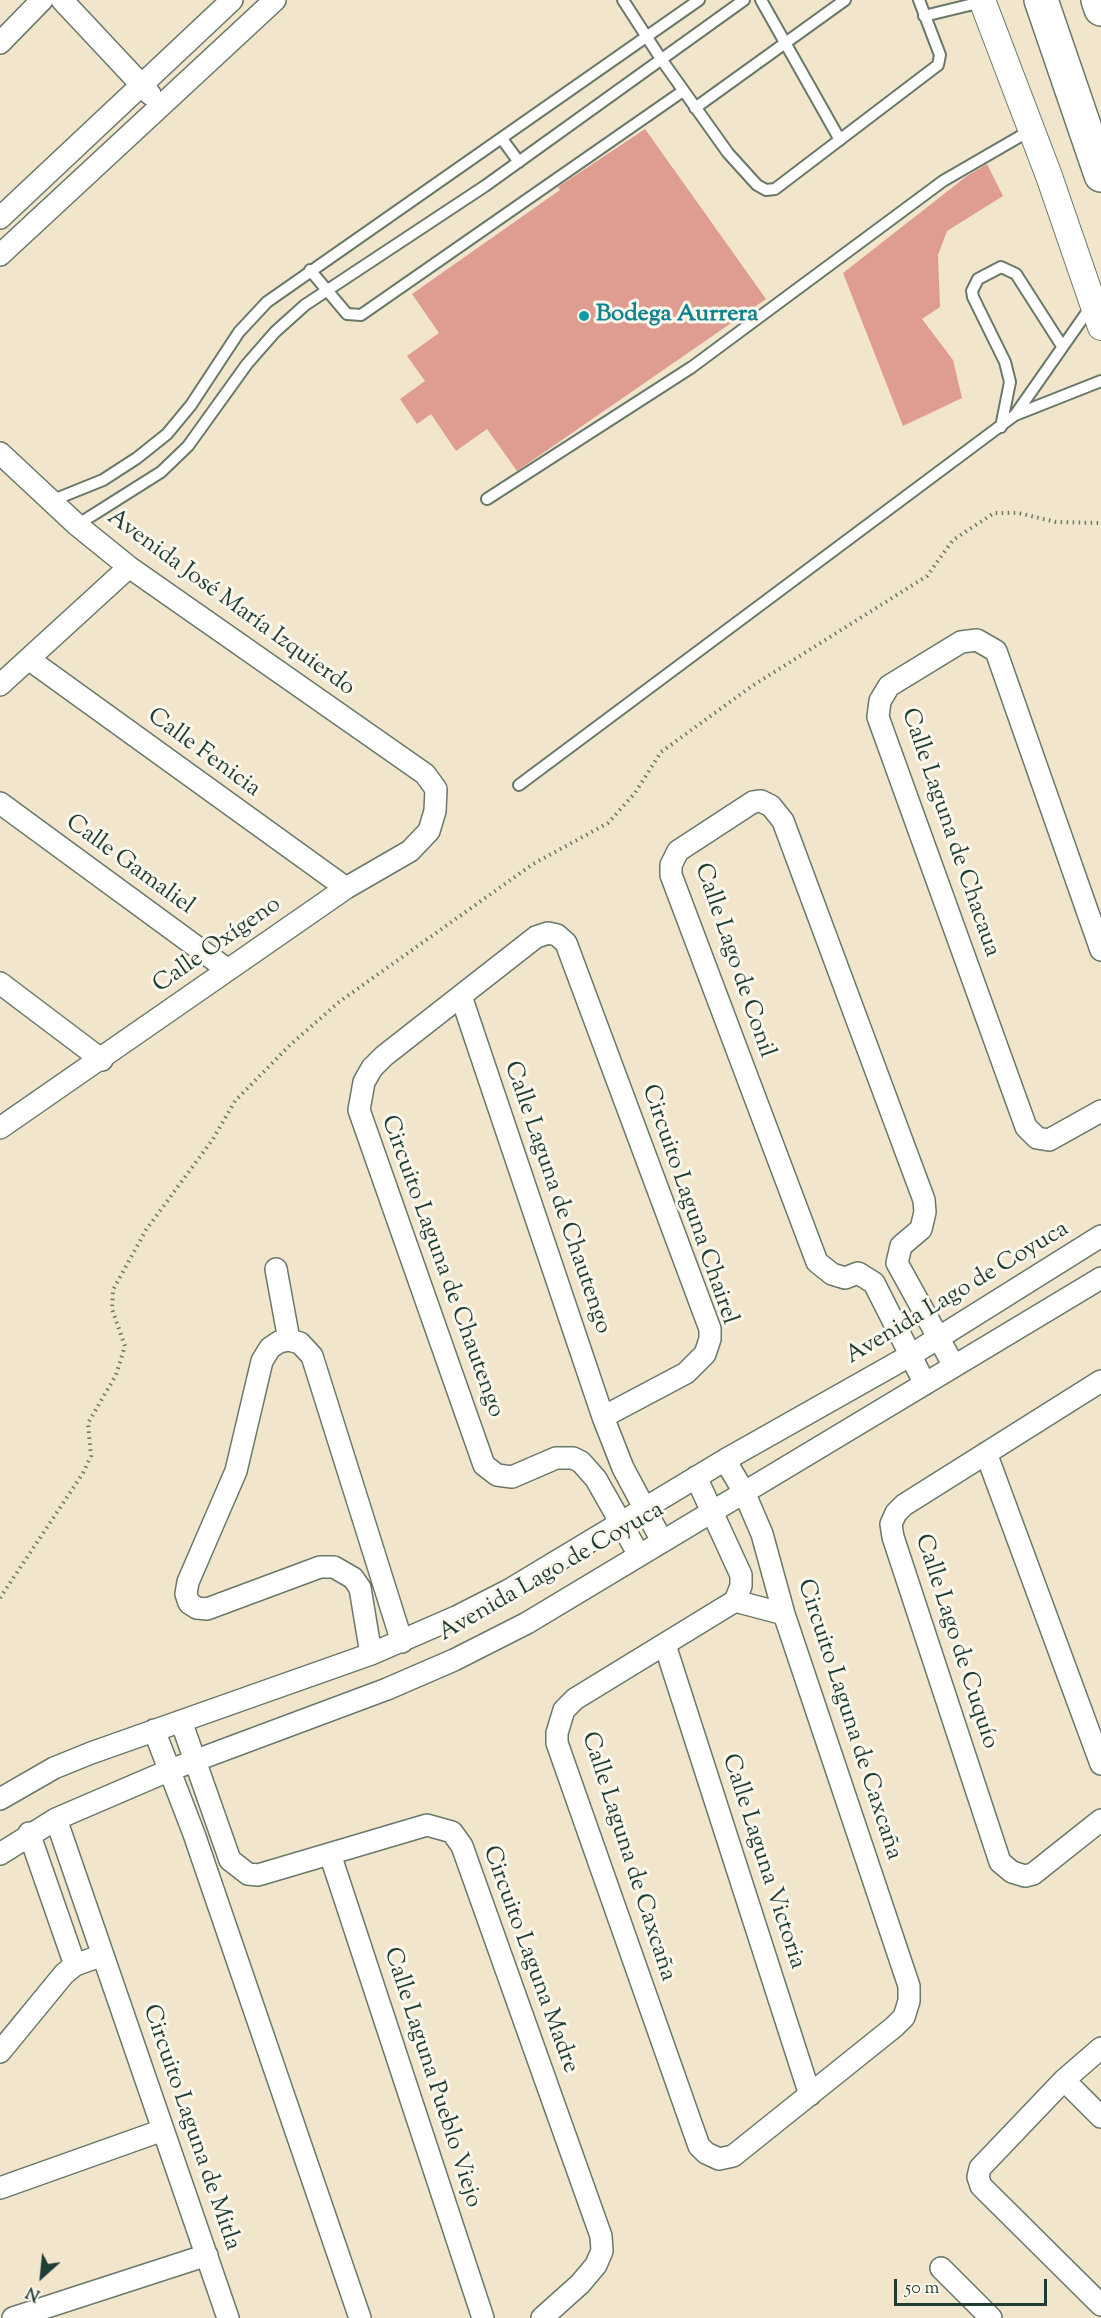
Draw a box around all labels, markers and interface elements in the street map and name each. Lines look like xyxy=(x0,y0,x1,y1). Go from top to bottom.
place label: Bodega Aurrera xyxy=(596,302,758,330)
marker: Bodega Aurrera xyxy=(577,309,591,323)
street label: Avenida José María Izquierdo xyxy=(100,504,360,704)
street label: Calle Fenicia xyxy=(141,703,265,805)
street label: Calle Laguna de Chacaua xyxy=(893,705,1005,961)
street label: Calle Gamaliel xyxy=(59,810,199,922)
street label: Calle Lago de Conil xyxy=(686,860,780,1062)
street label: Calle Oxígeno xyxy=(148,891,288,1001)
street label: Calle Laguna de Chautengo xyxy=(496,1058,616,1338)
street label: Circuito Laguna Chairel xyxy=(633,1081,743,1329)
street label: Circuito Laguna de Chautengo xyxy=(373,1112,509,1422)
street label: Avenida Lago de Coyuca xyxy=(841,1216,1075,1372)
street label: Avenida Lago de Coyuca xyxy=(434,1497,670,1649)
street label: Calle Lago de Cuquío xyxy=(907,1531,1003,1753)
street label: Circuito Laguna de Caxcaña xyxy=(789,1576,907,1864)
street label: Calle Laguna de Caxcaña xyxy=(573,1729,681,1985)
street label: Calle Laguna Victoria xyxy=(714,1751,810,1973)
street label: Circuito Laguna Madre xyxy=(474,1842,584,2078)
street label: Calle Laguna Pueblo Viejo xyxy=(375,1944,487,2212)
street label: Circuito Laguna de Mitla xyxy=(134,2001,246,2255)
north arrow xyxy=(12,2246,72,2306)
scale bar xyxy=(897,2267,1050,2305)
text: 50 m xyxy=(905,2276,939,2302)
text: N xyxy=(23,2279,45,2306)

